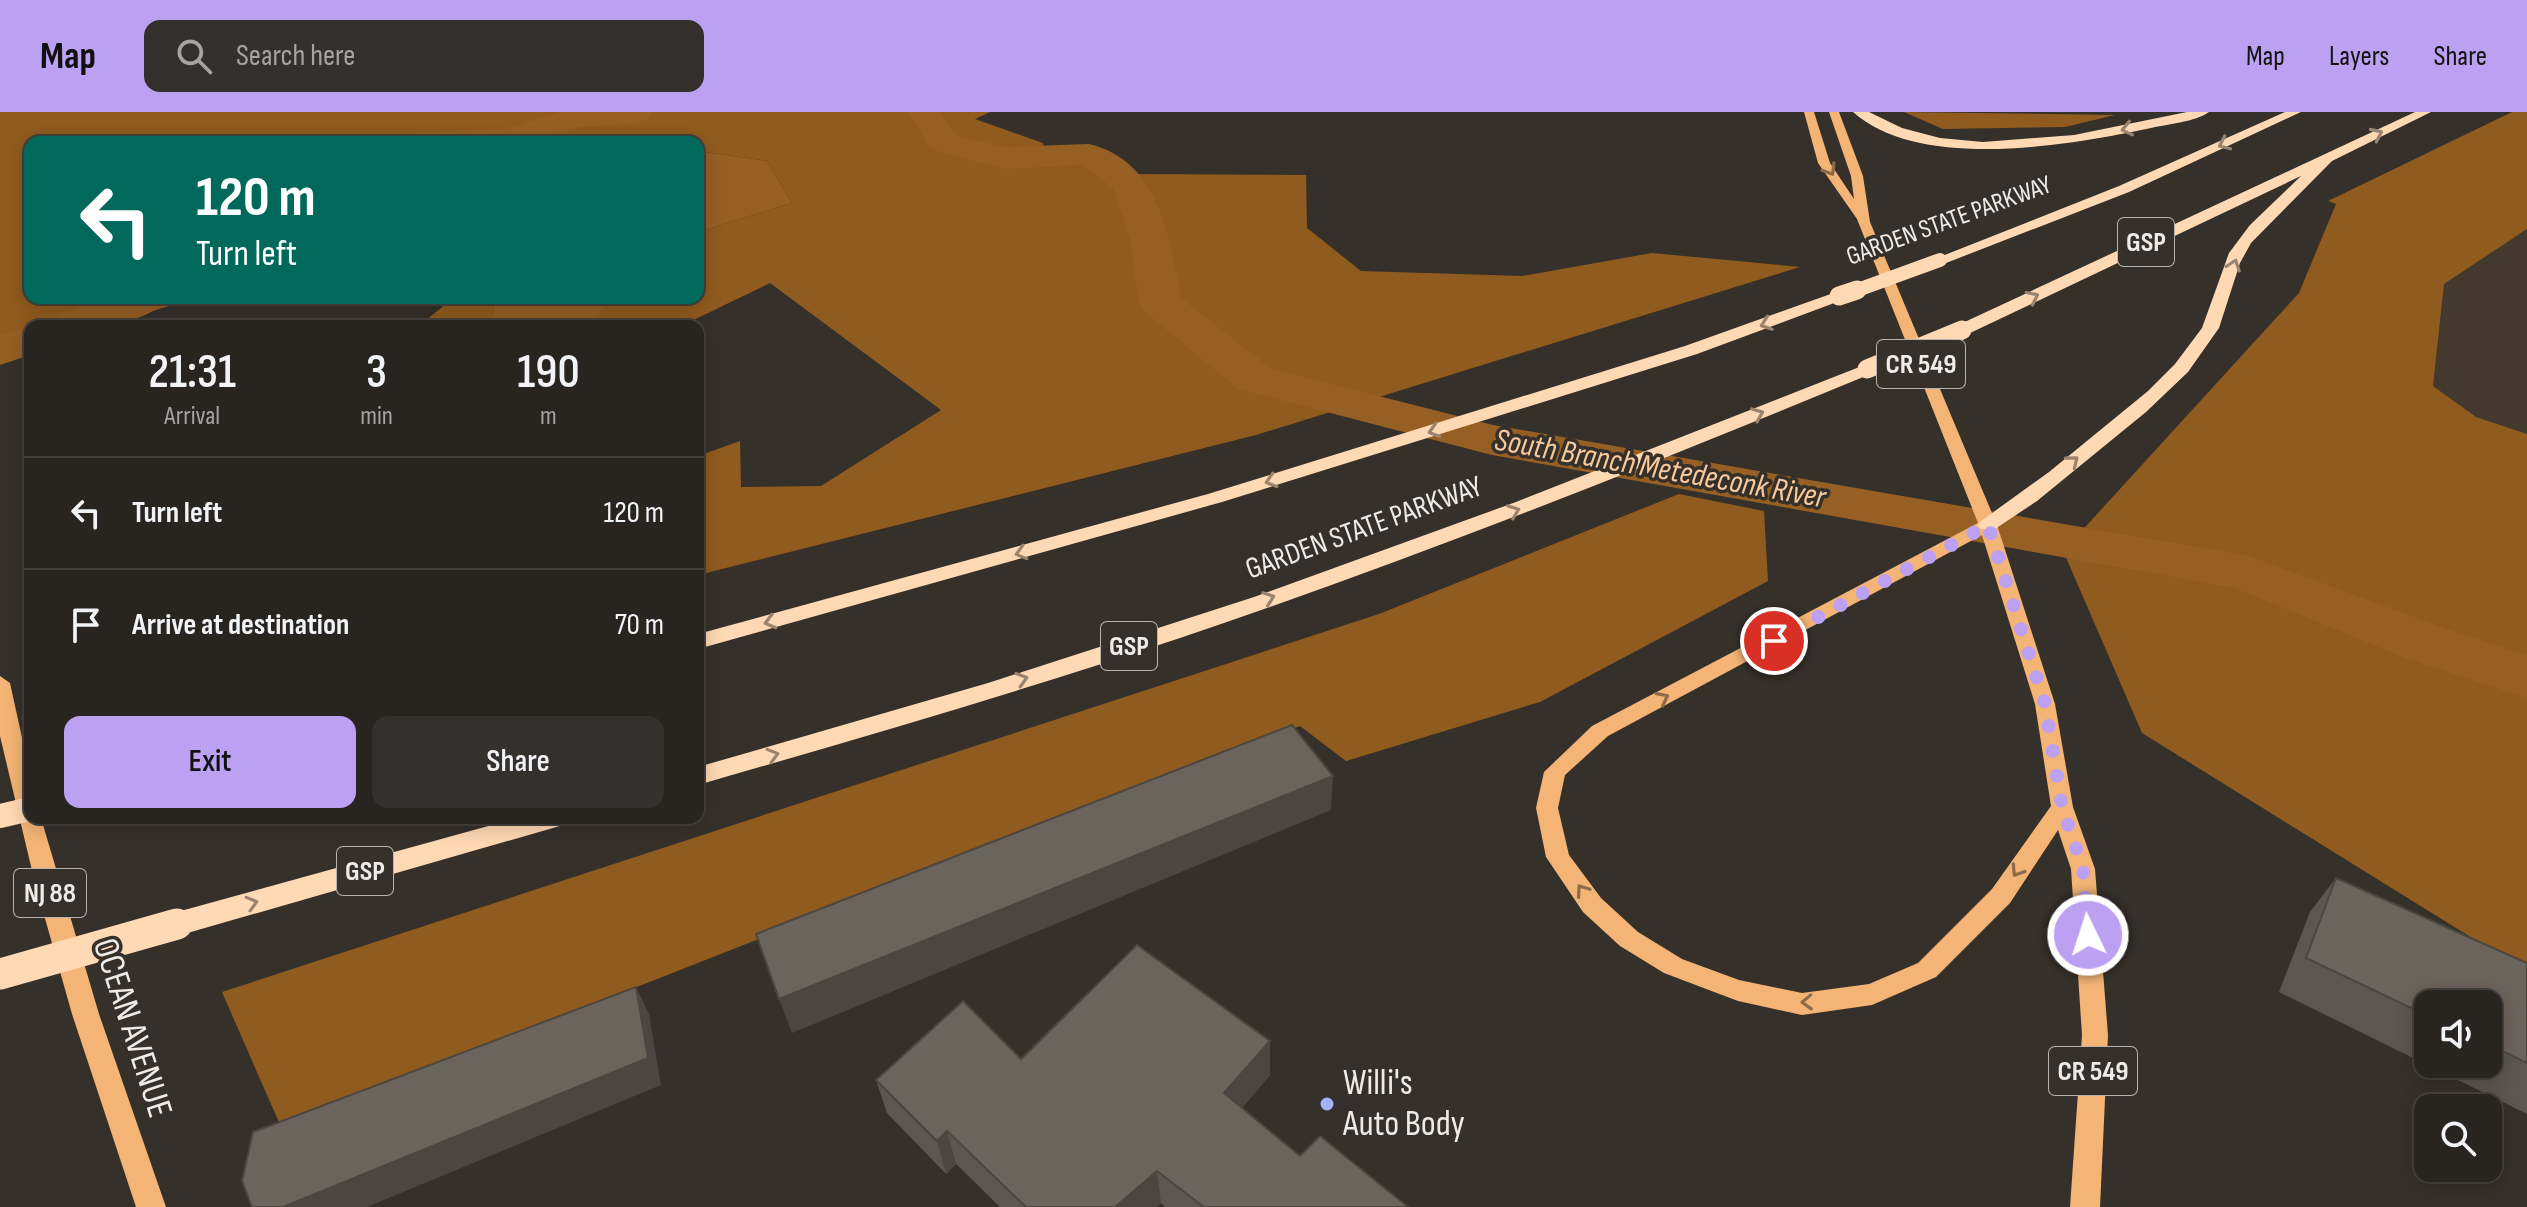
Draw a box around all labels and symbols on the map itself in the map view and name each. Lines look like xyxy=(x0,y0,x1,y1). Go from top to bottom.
one-way arrow xyxy=(2120,120,2134,137)
one-way arrow xyxy=(2369,128,2384,144)
one-way arrow xyxy=(2218,135,2232,151)
one-way arrow xyxy=(1820,161,1835,176)
street label: GARDEN STATE PARKWAY xyxy=(1842,169,2056,272)
road number: GSP xyxy=(2118,218,2174,266)
one-way arrow xyxy=(2224,259,2241,273)
one-way arrow xyxy=(2024,291,2039,307)
one-way arrow xyxy=(1760,315,1774,331)
road number: CR 549 xyxy=(1877,340,1965,388)
one-way arrow xyxy=(1750,407,1764,424)
water label: South Branch Metedeconk River xyxy=(1491,421,1829,517)
one-way arrow xyxy=(1427,422,1441,438)
one-way arrow xyxy=(2064,456,2079,471)
street label: GARDEN STATE PARKWAY xyxy=(1241,468,1488,587)
one-way arrow xyxy=(1265,472,1279,488)
one-way arrow xyxy=(1506,504,1520,521)
one-way arrow xyxy=(1015,544,1028,560)
one-way arrow xyxy=(1261,591,1275,608)
pin xyxy=(1740,607,1808,675)
one-way arrow xyxy=(764,613,778,630)
road number: GSP xyxy=(1101,622,1157,670)
one-way arrow xyxy=(1014,673,1028,689)
one-way arrow xyxy=(1655,692,1669,708)
one-way arrow xyxy=(766,748,779,764)
road number: GSP xyxy=(337,847,393,895)
one-way arrow xyxy=(2012,862,2027,876)
road number: NJ 88 xyxy=(14,869,86,917)
one-way arrow xyxy=(1577,885,1592,899)
position arrow xyxy=(2046,893,2130,977)
one-way arrow xyxy=(244,896,258,912)
street label: OCEAN AVENUE xyxy=(83,933,181,1123)
one-way arrow xyxy=(1801,993,1813,1010)
road number: CR 549 xyxy=(2049,1047,2137,1095)
place label: Willi's Auto Body xyxy=(1342,1062,1465,1146)
marker: Willi's Auto Body xyxy=(1318,1095,1336,1113)

